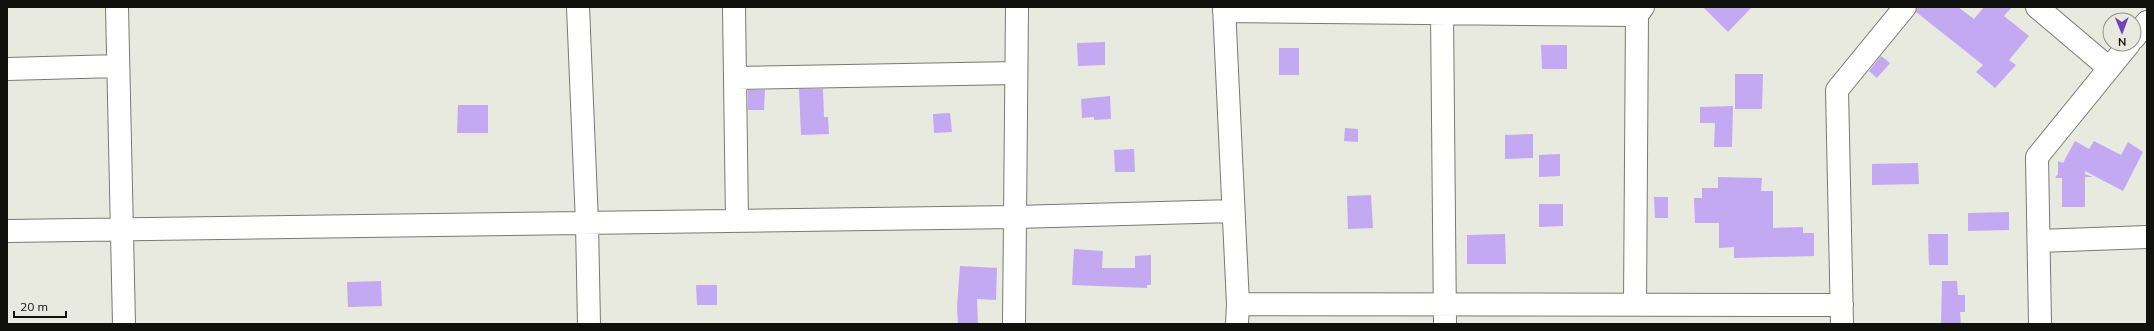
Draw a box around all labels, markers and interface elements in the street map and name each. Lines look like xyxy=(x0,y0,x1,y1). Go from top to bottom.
north arrow xyxy=(2102,12,2142,52)
text: N xyxy=(2118,35,2126,49)
scale bar xyxy=(14,293,66,319)
text: 20 m xyxy=(20,299,48,314)

